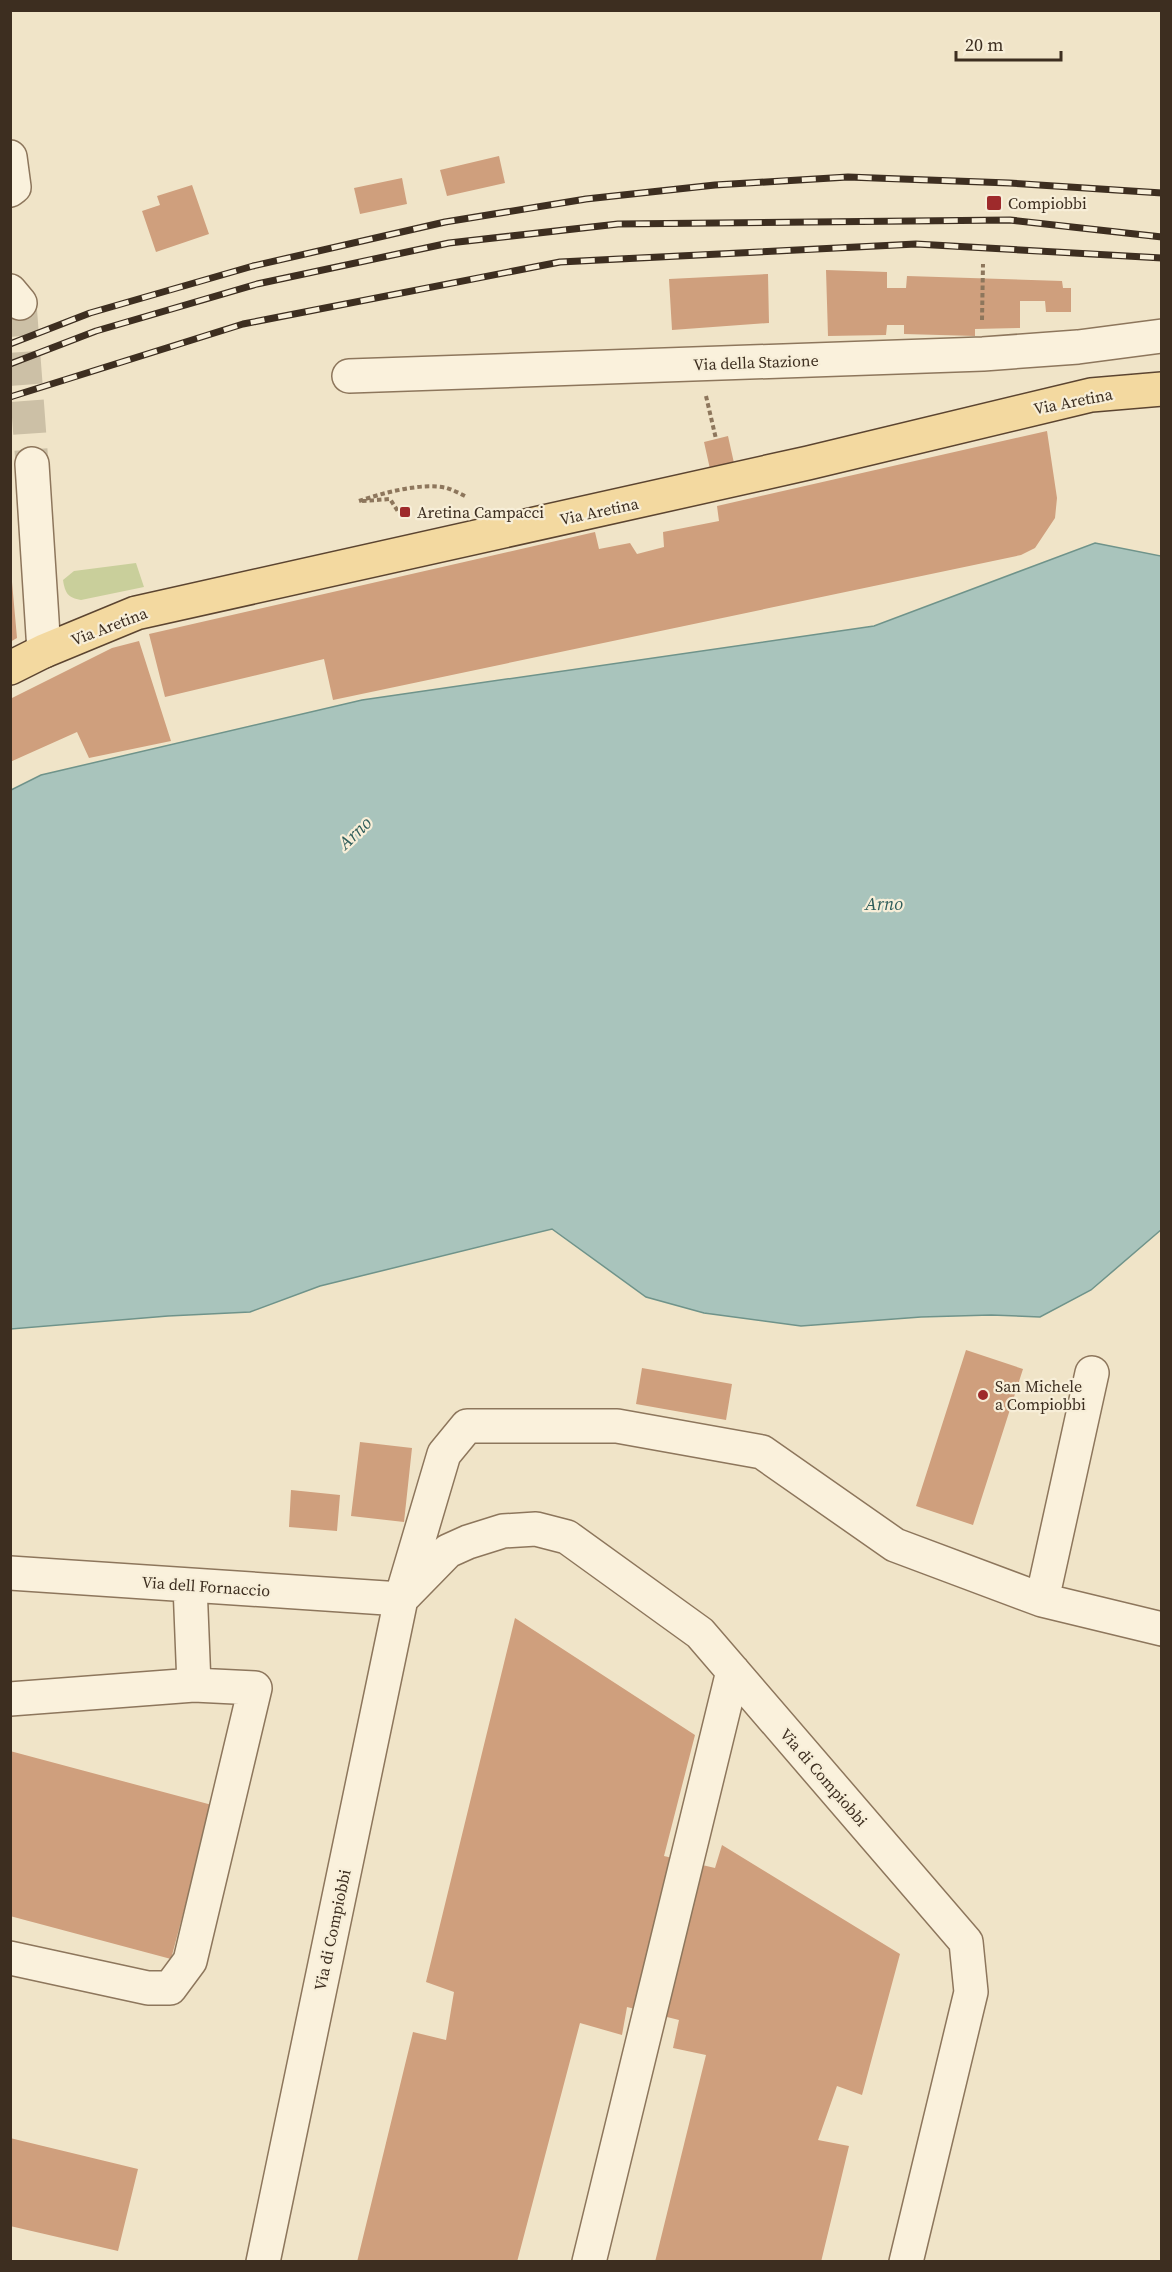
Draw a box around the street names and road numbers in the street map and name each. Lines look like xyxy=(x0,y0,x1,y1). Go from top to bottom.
street label: Via della Stazione xyxy=(693,349,819,375)
street label: Via Aretina xyxy=(1032,382,1115,419)
street label: Via Aretina xyxy=(558,492,641,530)
street label: Via Aretina xyxy=(68,601,151,651)
street label: Via dell Fornaccio xyxy=(141,1571,271,1601)
street label: Via di Compiobbi xyxy=(775,1723,873,1831)
street label: Via di Compiobbi xyxy=(308,1867,356,1993)

